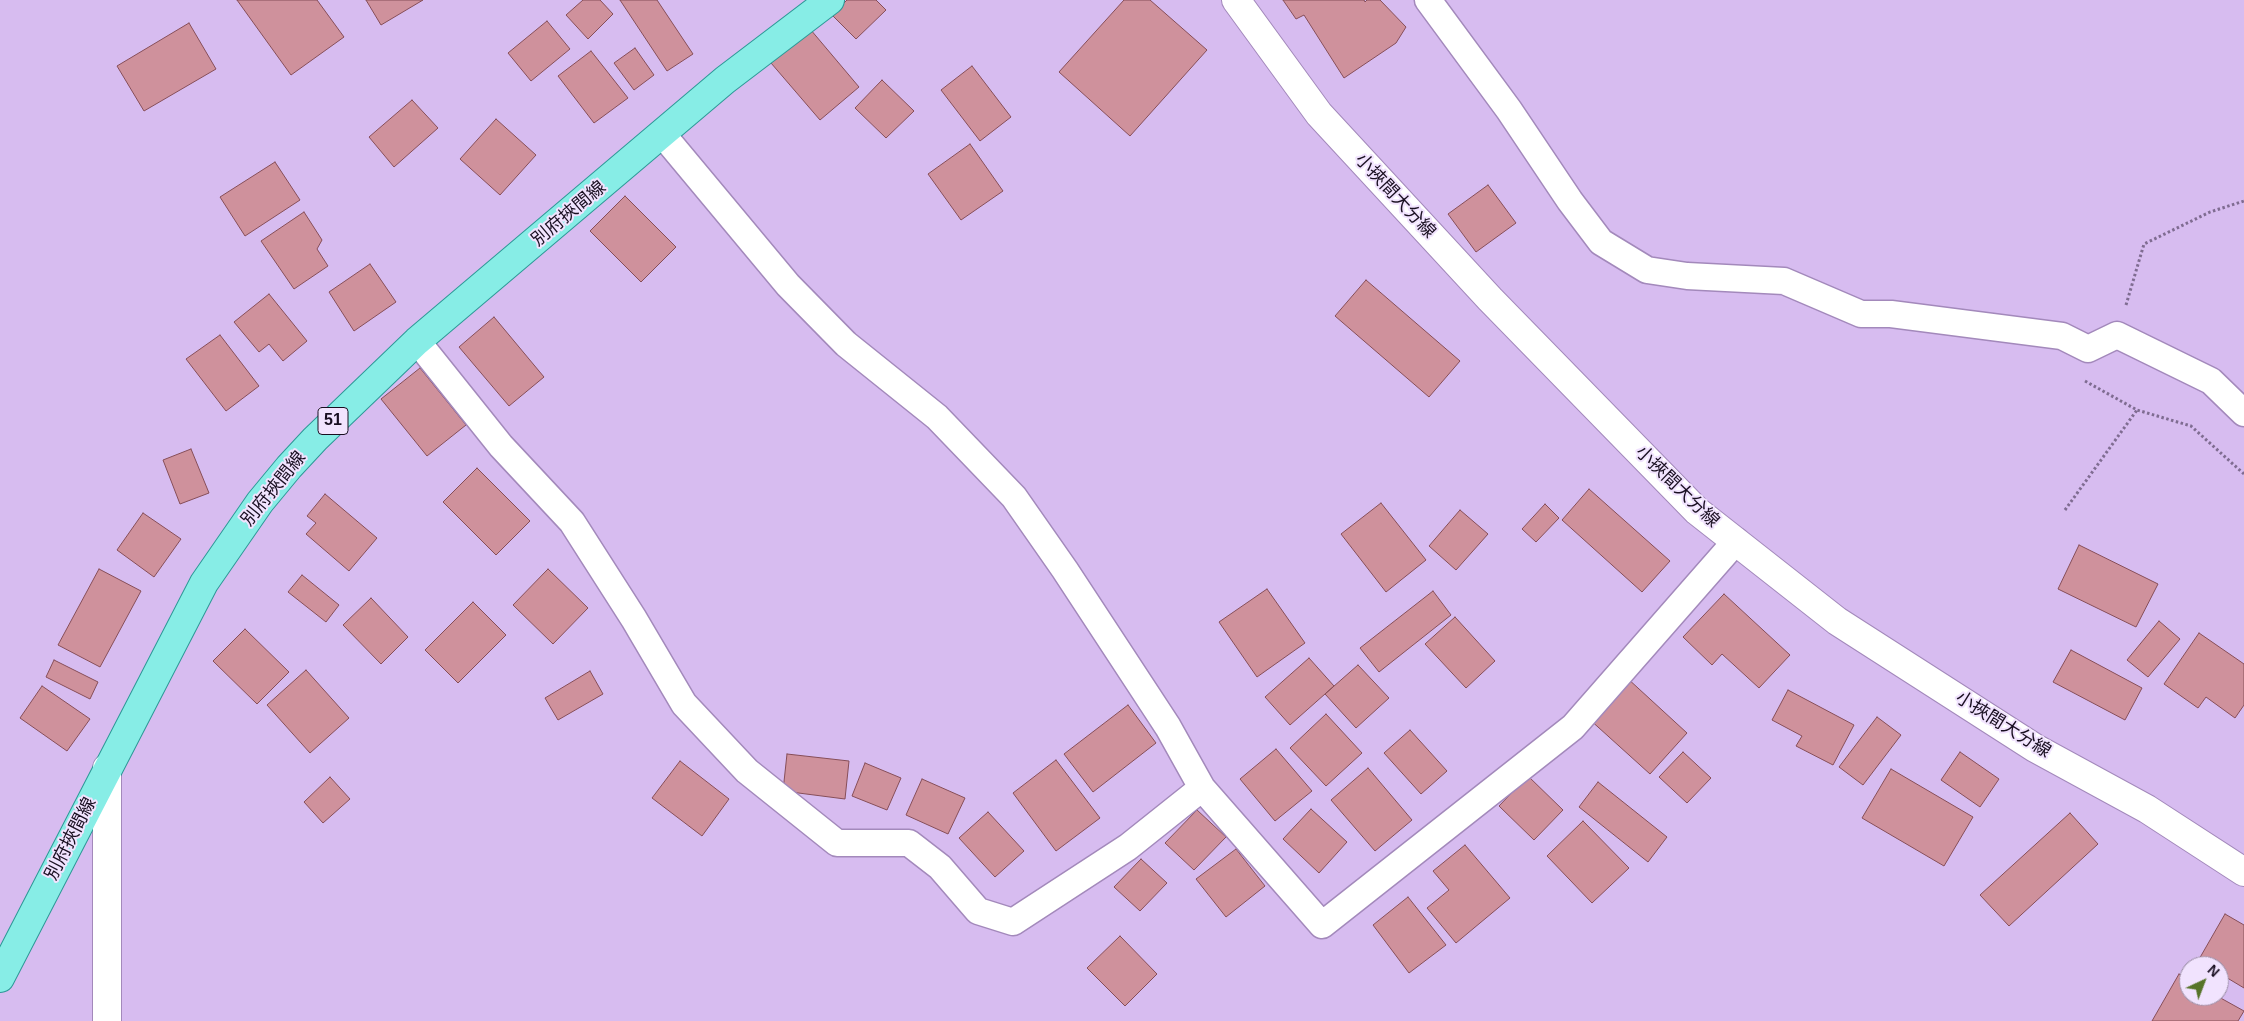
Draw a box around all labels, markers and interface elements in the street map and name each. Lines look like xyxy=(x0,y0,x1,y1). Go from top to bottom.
street label: 小挾間大分線 xyxy=(1350,149,1440,243)
street label: 別府挾間線 xyxy=(528,177,610,251)
road number: 51 xyxy=(318,408,348,434)
street label: 小挾間大分線 xyxy=(1631,442,1723,532)
street label: 別府挾間線 xyxy=(237,447,311,531)
street label: 小挾間大分線 xyxy=(1951,687,2055,763)
street label: 別府挾間線 xyxy=(41,794,101,884)
north arrow xyxy=(2179,956,2229,1006)
text: N xyxy=(2204,961,2223,980)

